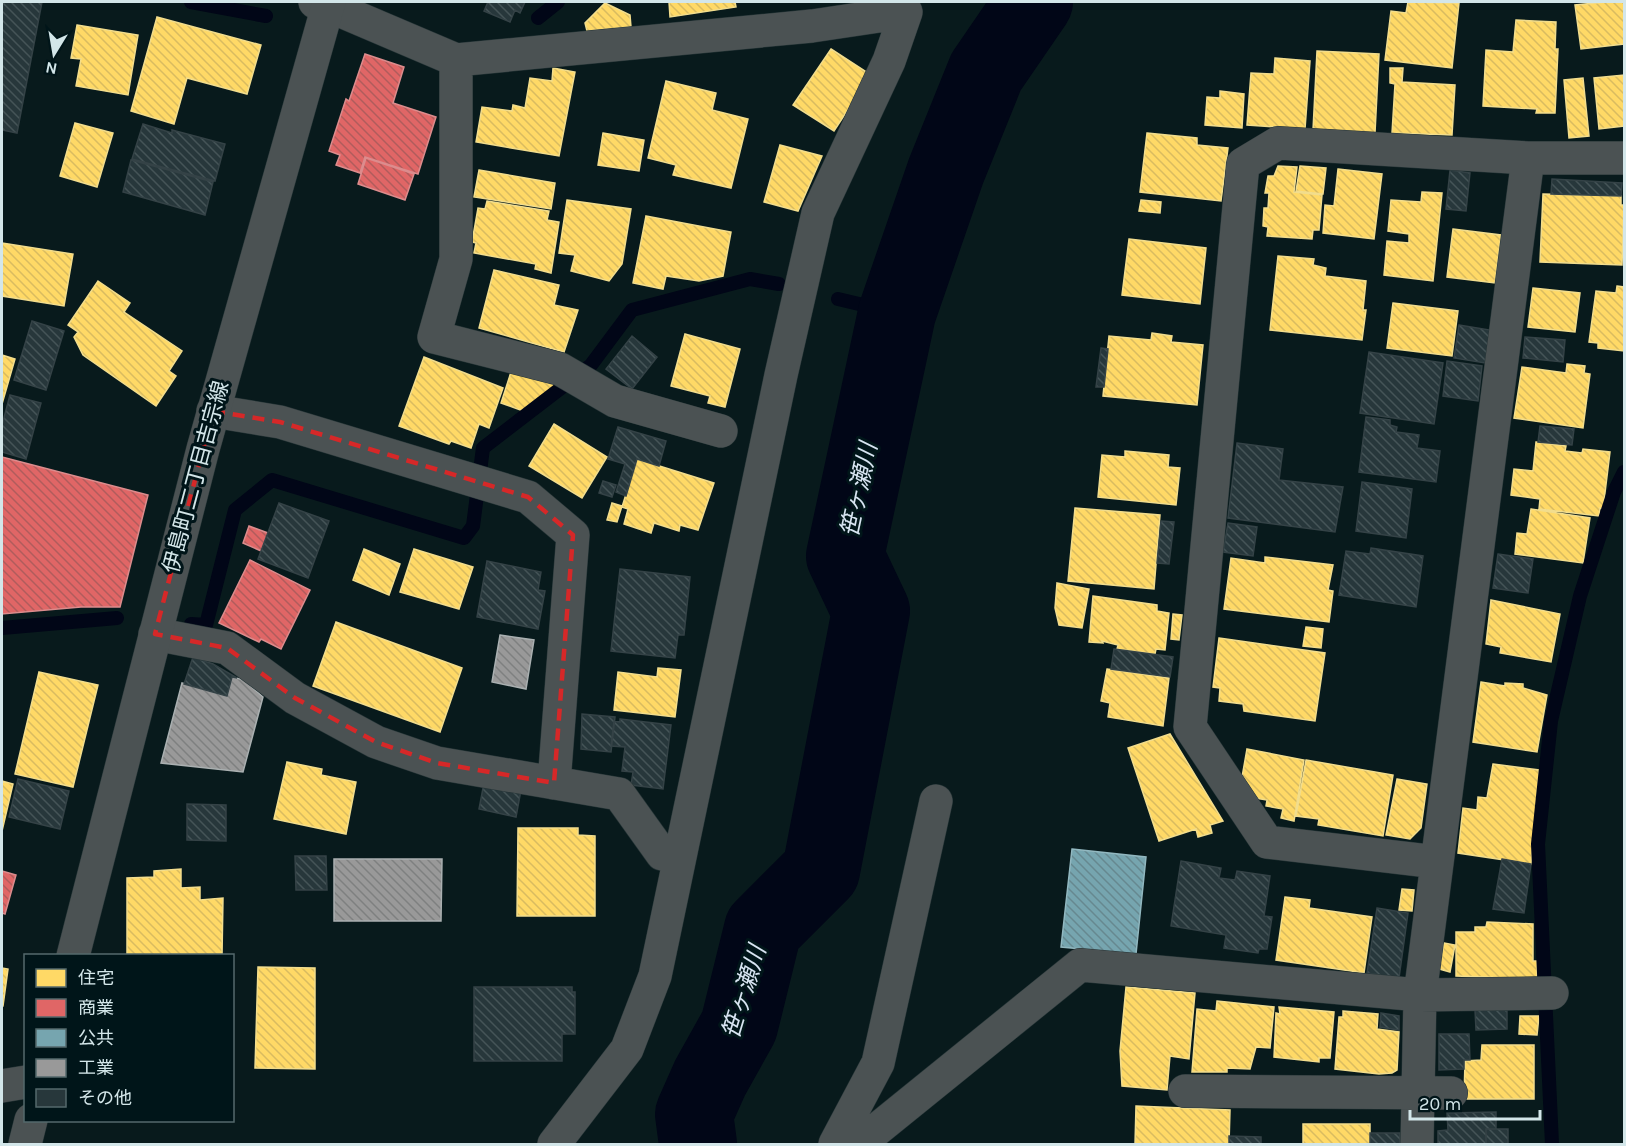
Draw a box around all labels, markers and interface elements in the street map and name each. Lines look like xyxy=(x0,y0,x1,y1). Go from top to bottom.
north arrow xyxy=(24,24,84,84)
text: N xyxy=(44,58,59,79)
street label: 伊島町二丁目吉宗線 xyxy=(158,378,234,576)
water label: 笹ヶ瀬川 xyxy=(835,437,883,540)
water label: 笹ヶ瀬川 xyxy=(717,939,772,1042)
legend xyxy=(24,954,234,1122)
text: 住宅 xyxy=(78,967,114,989)
text: 商業 xyxy=(78,997,114,1019)
text: 公共 xyxy=(78,1027,114,1049)
text: 工業 xyxy=(78,1057,114,1079)
scale bar xyxy=(1410,1083,1540,1121)
text: その他 xyxy=(78,1087,132,1109)
text: 20 m xyxy=(1419,1093,1461,1115)

